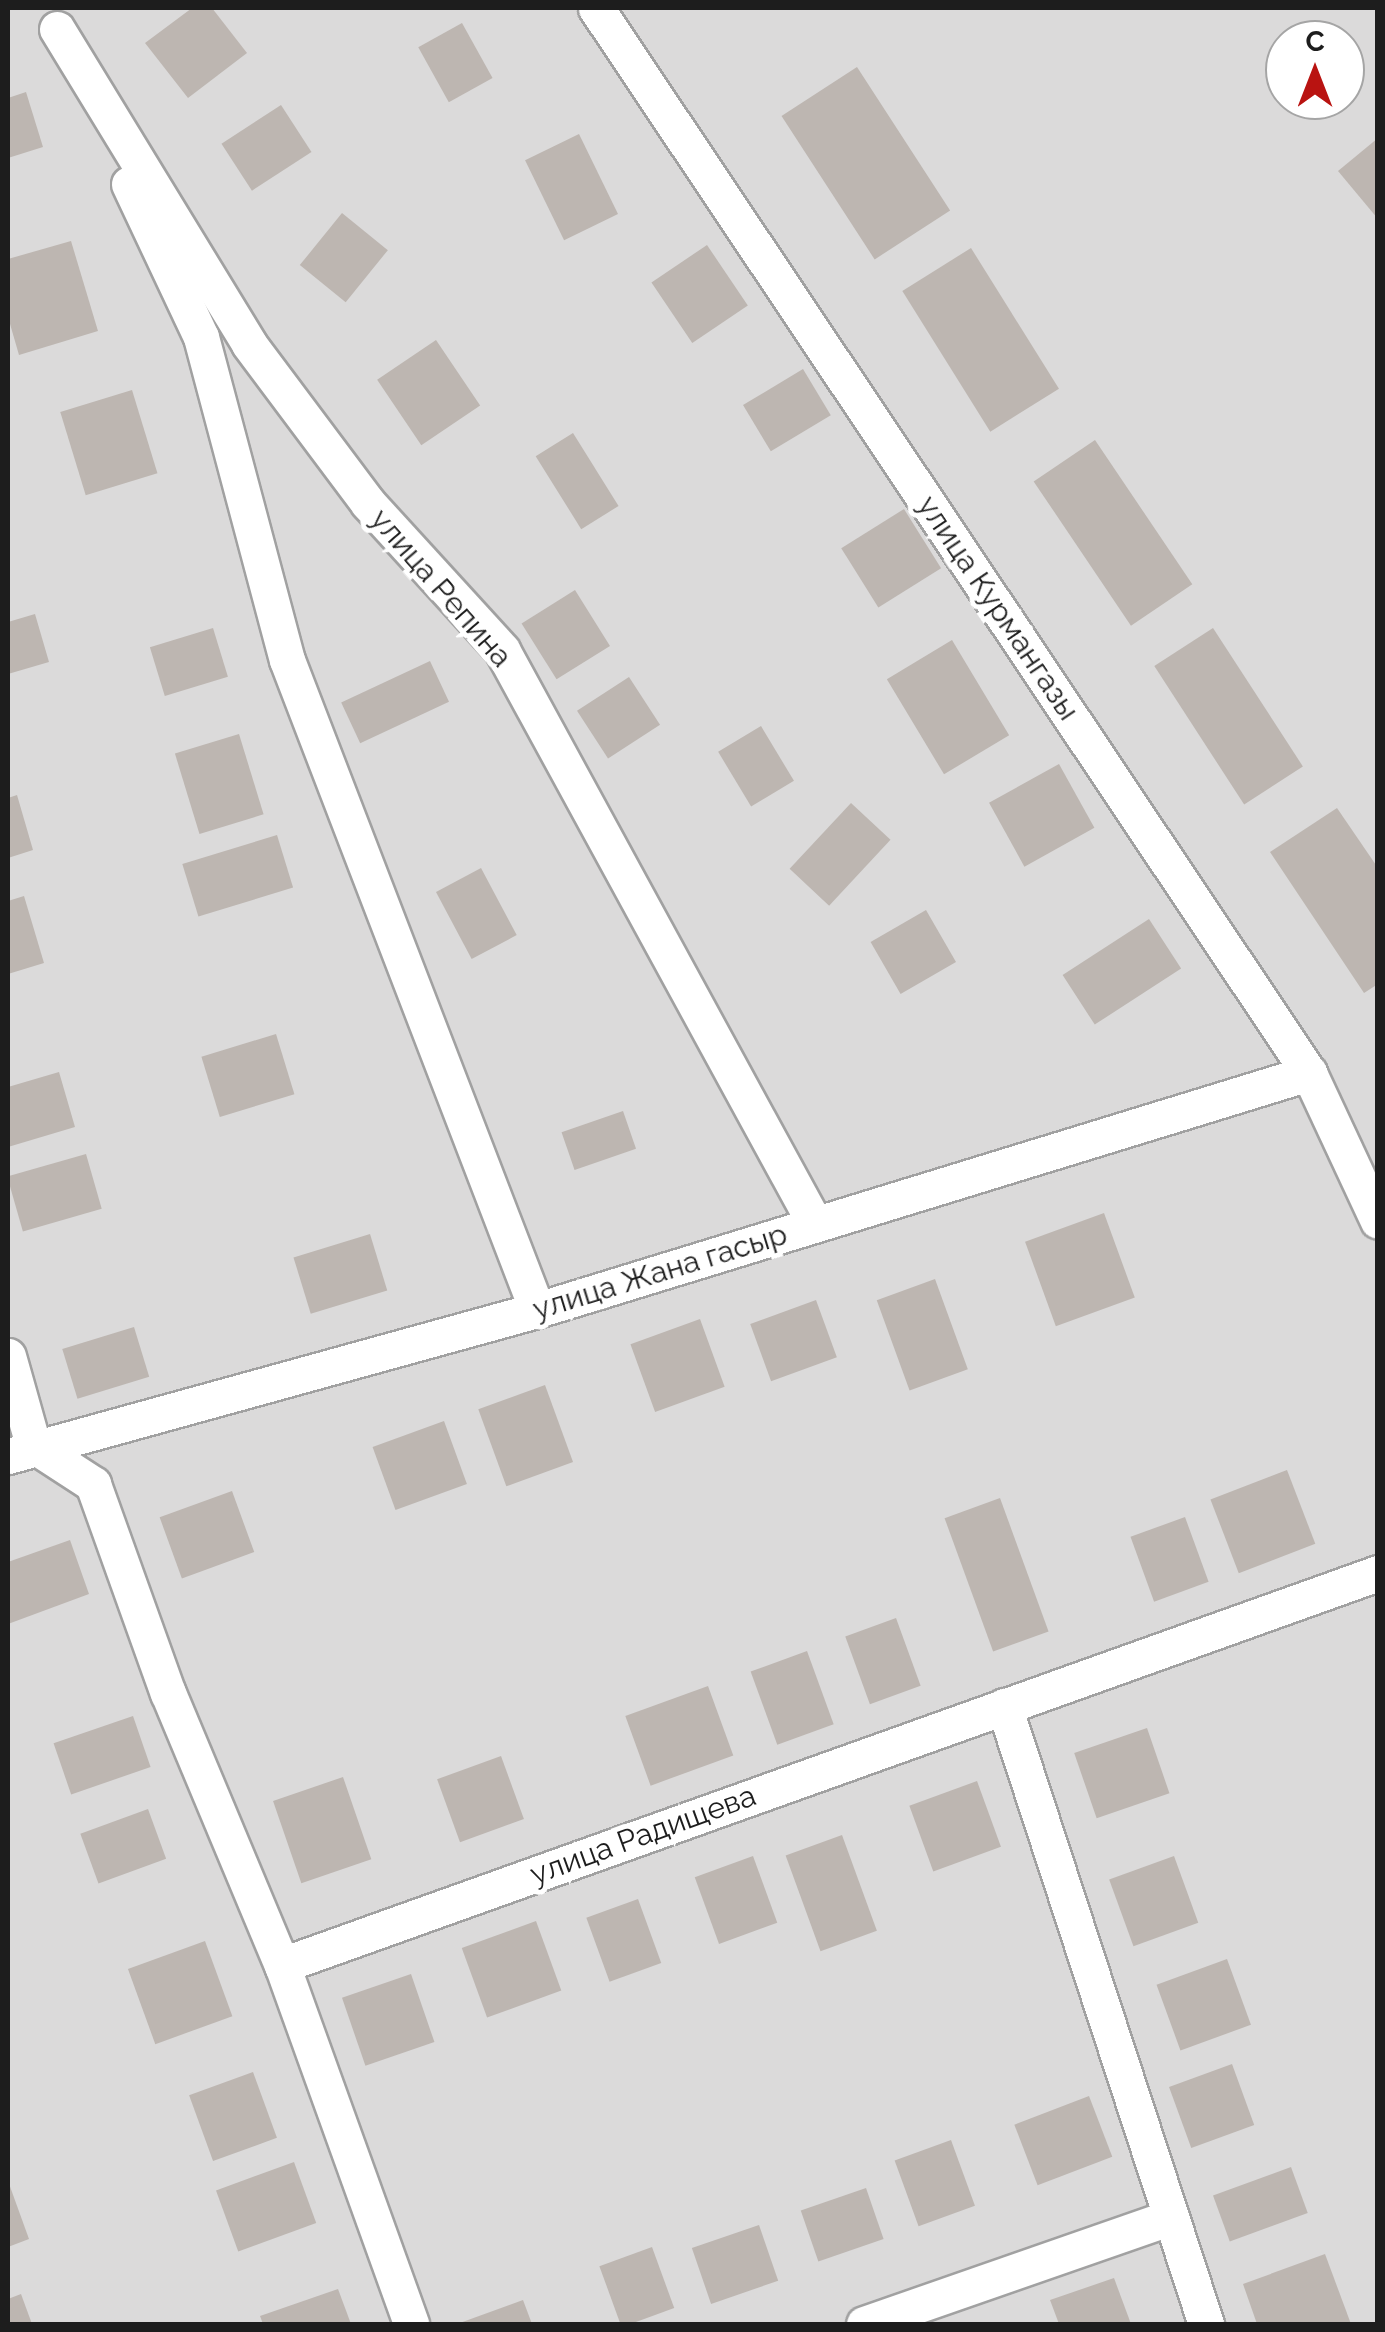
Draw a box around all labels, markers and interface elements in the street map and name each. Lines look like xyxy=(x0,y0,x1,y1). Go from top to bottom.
north arrow xyxy=(1265,20,1365,120)
text: С xyxy=(1305,25,1325,58)
street label: улица Курмангазы xyxy=(910,489,1086,727)
street label: улица Репина xyxy=(363,502,519,674)
street label: улица Жана гасыр xyxy=(529,1216,791,1328)
street label: улица Радищева xyxy=(525,1778,761,1892)

